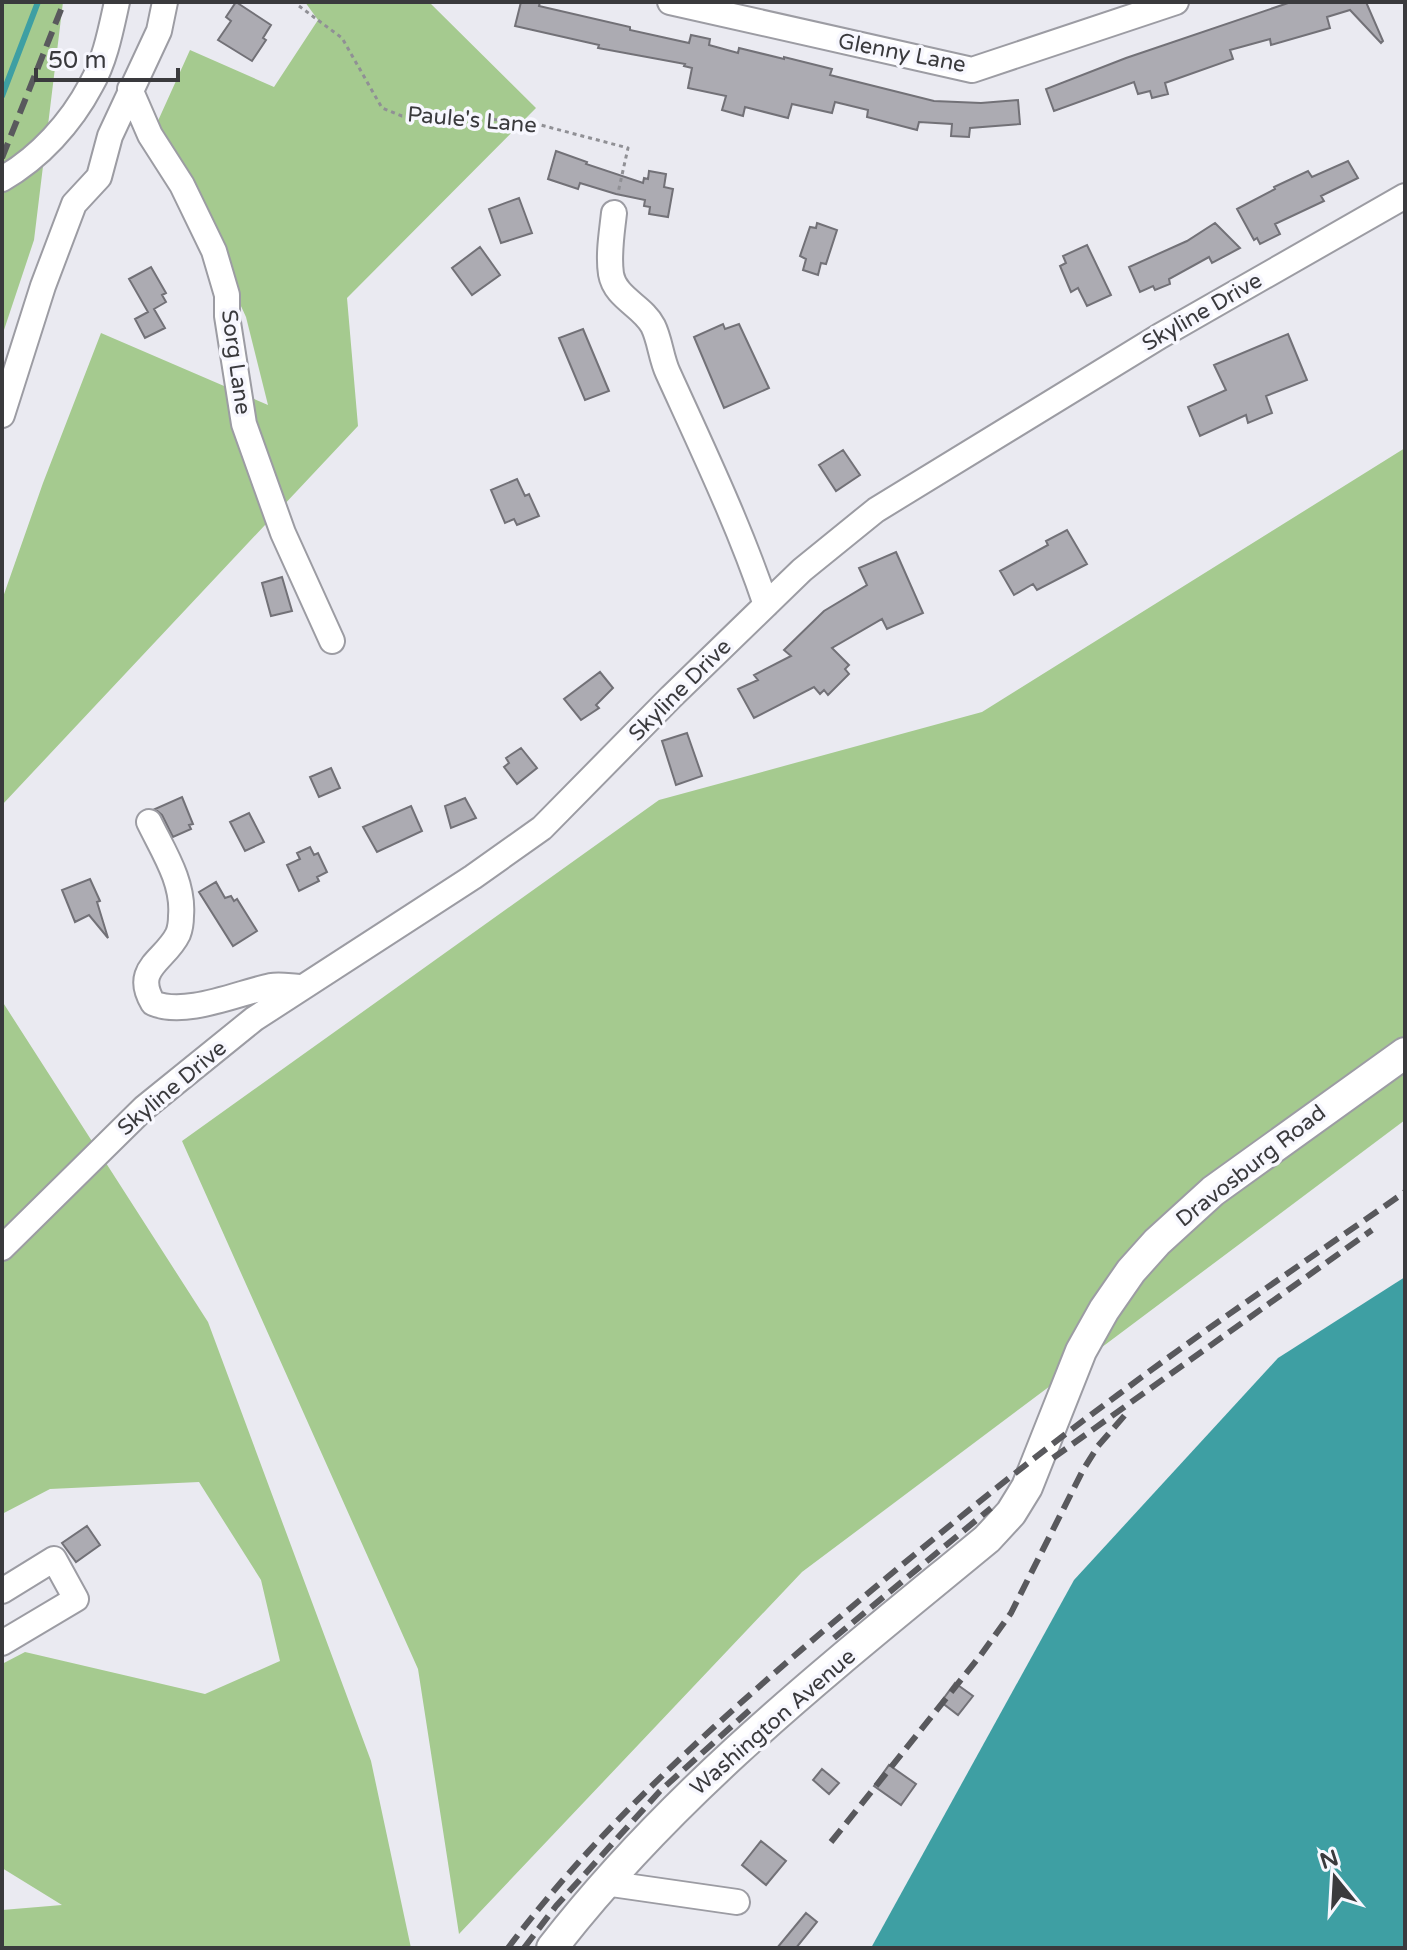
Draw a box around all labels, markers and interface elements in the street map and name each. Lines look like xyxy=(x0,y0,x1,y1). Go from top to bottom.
street label: Glenny Lane xyxy=(836,28,968,78)
scale bar xyxy=(36,32,178,82)
text: 50 m xyxy=(48,46,106,75)
street label: Paule's Lane xyxy=(406,101,538,139)
street label: Skyline Drive xyxy=(1138,267,1266,357)
street label: Sorg Lane xyxy=(216,308,256,416)
street label: Skyline Drive xyxy=(623,633,737,747)
street label: Skyline Drive xyxy=(112,1035,232,1141)
street label: Dravosburg Road xyxy=(1171,1100,1331,1232)
street label: Washington Avenue xyxy=(685,1643,861,1801)
north arrow xyxy=(1295,1838,1375,1918)
text: N xyxy=(1317,1845,1342,1875)

